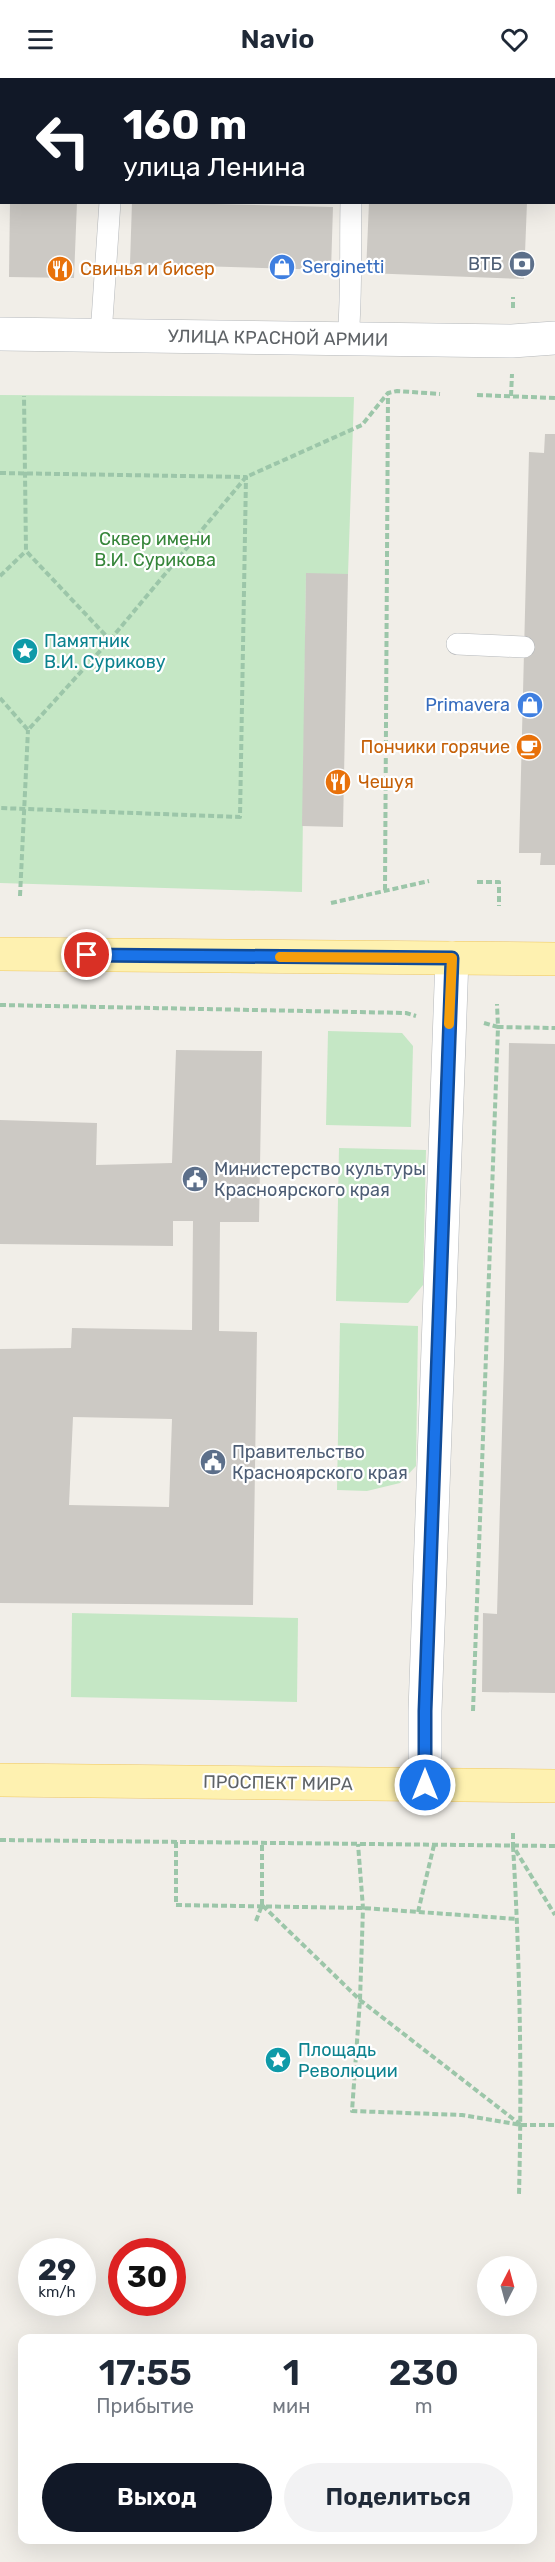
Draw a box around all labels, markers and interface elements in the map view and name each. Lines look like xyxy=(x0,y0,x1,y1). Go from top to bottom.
icon: menu xyxy=(24,23,57,56)
text: Navio xyxy=(241,23,314,55)
icon: heart xyxy=(498,23,531,56)
text: 160 m xyxy=(123,100,247,150)
icon: left xyxy=(24,102,102,180)
text: улица Ленина xyxy=(123,151,306,183)
bank icon: ВТБ xyxy=(507,249,537,279)
shop icon: Serginetti xyxy=(267,252,297,282)
place label: ВТБ xyxy=(468,253,502,275)
restaurant icon: Свинья и бисер xyxy=(45,254,75,284)
place label: Serginetti xyxy=(302,256,384,278)
place label: Свинья и бисер xyxy=(80,258,215,280)
street label: УЛИЦА КРАСНОЙ АРМИИ xyxy=(168,325,388,351)
park label: Сквер имени В.И. Сурикова xyxy=(94,528,216,571)
place label: Памятник В.И. Сурикову xyxy=(44,630,166,673)
place icon: Памятник В.И. Сурикову xyxy=(10,636,40,666)
shop icon: Primavera xyxy=(515,690,545,720)
place label: Primavera xyxy=(425,694,510,716)
cafe icon: Пончики горячие xyxy=(514,732,544,762)
place label: Пончики горячие xyxy=(361,736,510,758)
restaurant icon: Чешуя xyxy=(323,767,353,797)
place label: Чешуя xyxy=(358,771,414,793)
pin xyxy=(61,929,112,980)
icon: arrive xyxy=(70,938,103,971)
place label: Министерство культуры Красноярского края xyxy=(214,1158,426,1201)
public building icon: Министерство культуры Красноярского края xyxy=(180,1164,210,1194)
place label: Правительство Красноярского края xyxy=(232,1441,408,1484)
public building icon: Правительство Красноярского края xyxy=(198,1447,228,1477)
position arrow xyxy=(393,1753,457,1817)
street label: ПРОСПЕКТ МИРА xyxy=(203,1771,353,1795)
place label: Площадь Революции xyxy=(298,2039,398,2082)
place icon: Площадь Революции xyxy=(263,2045,293,2075)
speed limit sign: 30 xyxy=(108,2238,186,2316)
text: 29 xyxy=(38,2252,76,2288)
north arrow xyxy=(477,2256,537,2316)
map controls xyxy=(477,2256,537,2316)
text: km/h xyxy=(38,2283,76,2301)
text: 17:55 xyxy=(99,2351,192,2394)
text: 1 xyxy=(283,2351,300,2394)
text: 230 xyxy=(389,2351,459,2394)
text: Прибытие xyxy=(96,2394,194,2418)
text: мин xyxy=(272,2394,310,2418)
text: m xyxy=(415,2394,433,2418)
button: Выход xyxy=(42,2463,272,2532)
button: Поделиться xyxy=(284,2463,513,2532)

